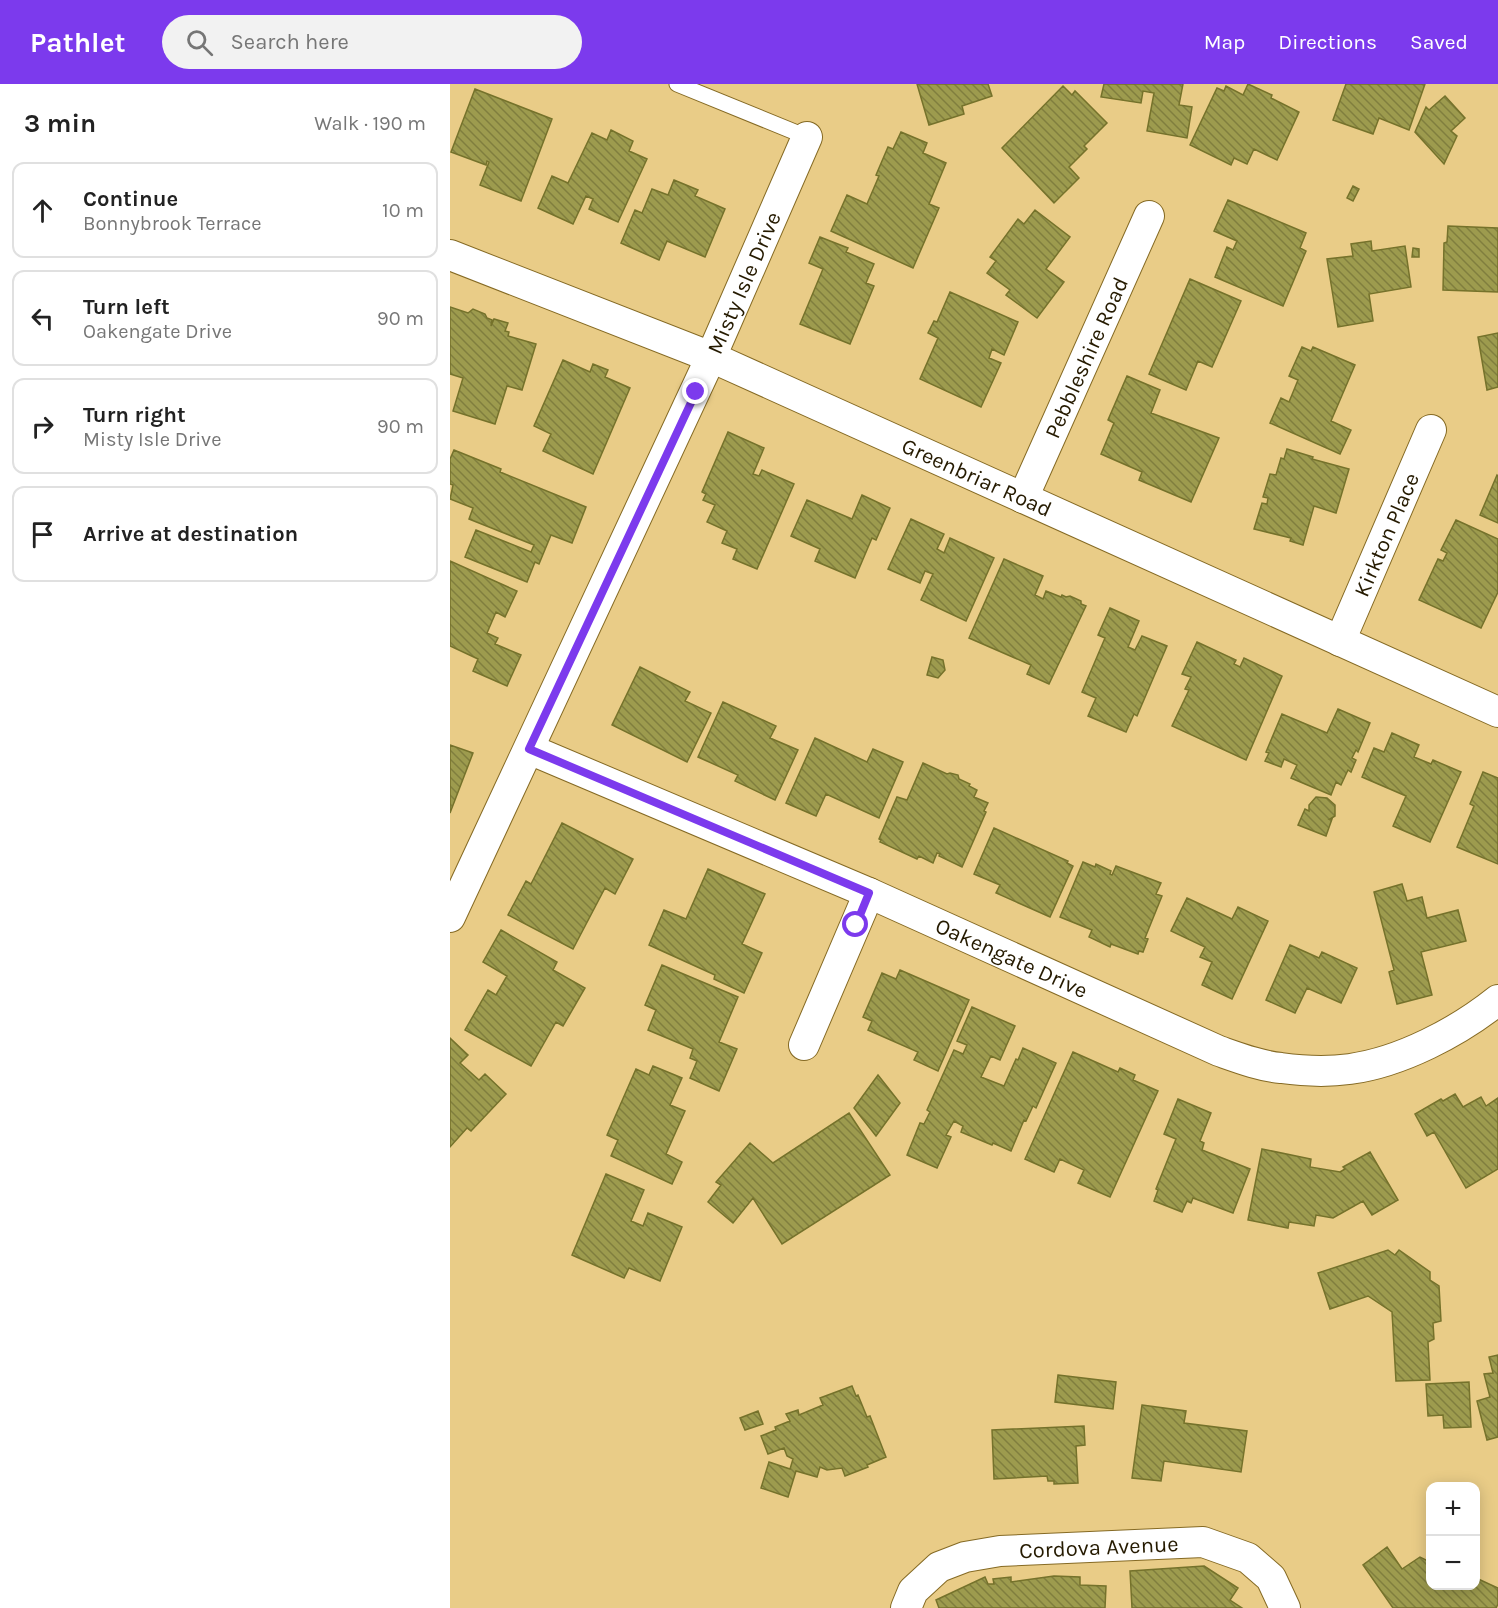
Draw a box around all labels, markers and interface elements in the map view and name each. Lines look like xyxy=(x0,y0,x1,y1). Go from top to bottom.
search box xyxy=(162,15,582,69)
text: Pathlet xyxy=(30,26,126,59)
icon: search xyxy=(183,26,216,59)
text: Search here xyxy=(231,29,349,55)
text: Map xyxy=(1204,30,1245,54)
text: Directions xyxy=(1278,30,1377,54)
text: Saved xyxy=(1410,30,1468,54)
text: 3 min xyxy=(24,108,96,139)
text: Walk · 190 m xyxy=(314,112,426,135)
text: Continue xyxy=(83,186,178,212)
icon: ahead xyxy=(26,194,59,227)
text: 10 m xyxy=(382,199,424,222)
street label: Misty Isle Drive xyxy=(702,208,787,358)
text: Bonnybrook Terrace xyxy=(83,212,262,235)
street label: Pebbleshire Road xyxy=(1039,273,1134,442)
text: Turn left xyxy=(83,294,170,320)
icon: left xyxy=(26,302,59,335)
text: 90 m xyxy=(377,307,424,330)
text: Oakengate Drive xyxy=(83,320,232,343)
route end xyxy=(682,378,708,404)
text: Turn right xyxy=(83,402,186,428)
icon: right xyxy=(26,410,59,443)
text: 90 m xyxy=(377,415,424,438)
text: Misty Isle Drive xyxy=(83,428,221,451)
street label: Greenbriar Road xyxy=(898,433,1056,523)
street label: Kirkton Place xyxy=(1349,469,1425,601)
icon: arrive xyxy=(26,518,59,551)
text: Arrive at destination xyxy=(83,521,298,547)
route start xyxy=(842,911,868,937)
street label: Oakengate Drive xyxy=(931,913,1092,1004)
map controls xyxy=(1426,1482,1480,1590)
button: + xyxy=(1426,1482,1480,1536)
street label: Cordova Avenue xyxy=(1019,1531,1179,1564)
button: − xyxy=(1426,1536,1480,1590)

